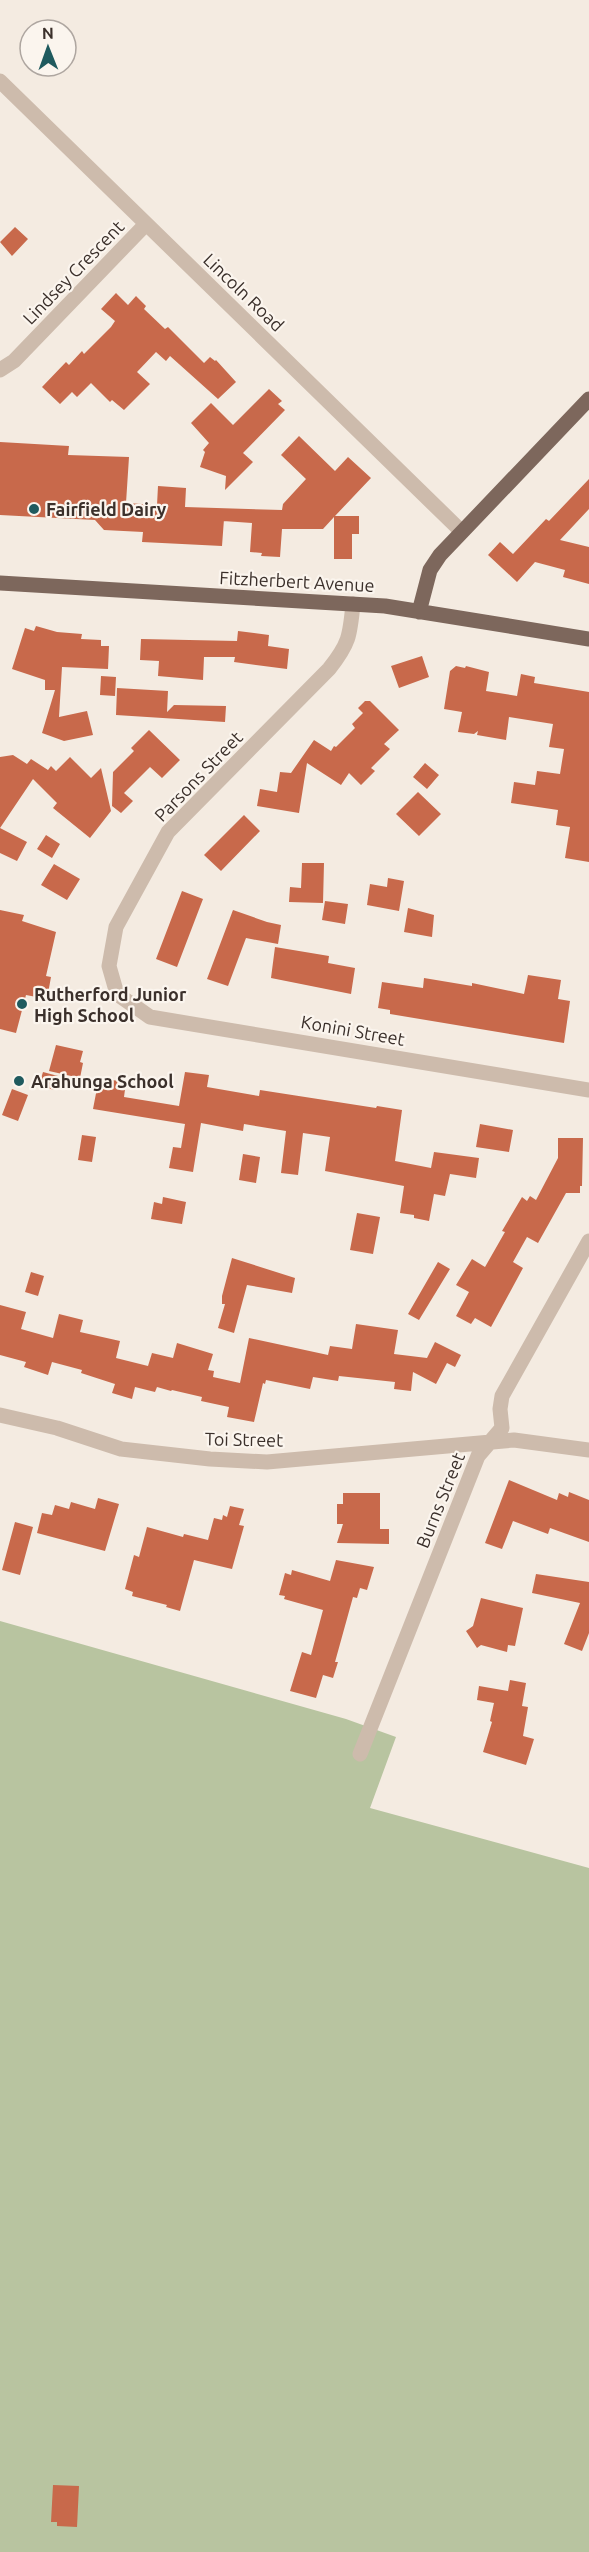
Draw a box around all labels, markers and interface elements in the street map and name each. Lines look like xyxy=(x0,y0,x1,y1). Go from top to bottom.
north arrow xyxy=(18,18,78,78)
text: N xyxy=(42,24,54,42)
street label: Lindsey Crescent xyxy=(19,216,127,328)
street label: Lincoln Road xyxy=(200,249,288,335)
place label: Fairfield Dairy xyxy=(46,499,167,519)
marker: Fairfield Dairy xyxy=(27,502,41,516)
street label: Fitzherbert Avenue xyxy=(219,567,375,595)
street label: Parsons Street xyxy=(150,727,246,825)
place label: Rutherford Junior High School xyxy=(34,984,187,1025)
marker: Rutherford Junior High School xyxy=(15,997,29,1011)
street label: Konini Street xyxy=(300,1011,406,1049)
place label: Arahunga School xyxy=(31,1071,174,1091)
marker: Arahunga School xyxy=(12,1074,26,1088)
street label: Toi Street xyxy=(205,1428,283,1450)
street label: Burns Street xyxy=(412,1449,468,1551)

